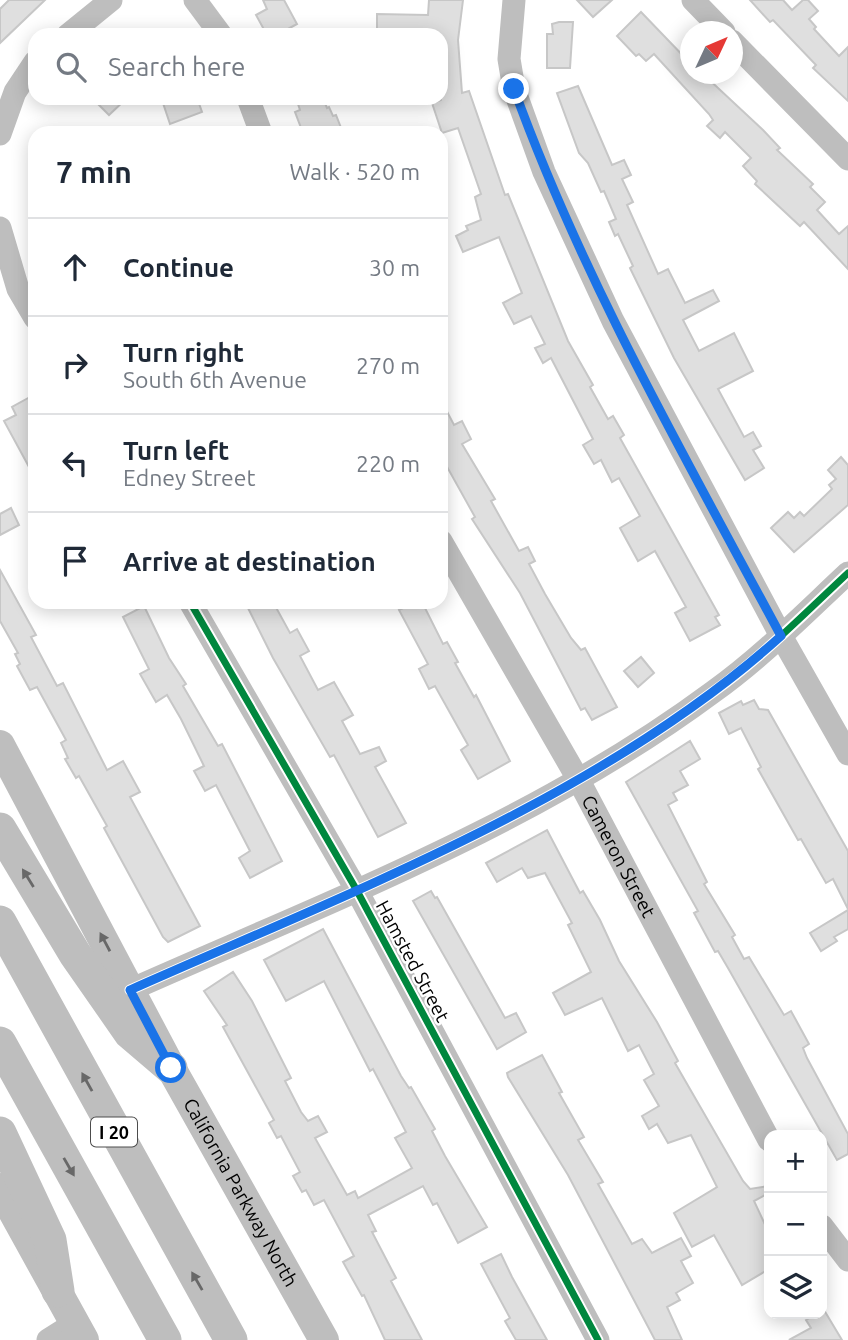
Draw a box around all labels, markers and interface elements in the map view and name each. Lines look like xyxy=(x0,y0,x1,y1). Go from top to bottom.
north arrow xyxy=(680,21,743,84)
search box xyxy=(28,28,448,105)
icon: search xyxy=(52,48,90,86)
text: Search here xyxy=(108,52,245,81)
route end xyxy=(498,73,529,104)
text: 7 min xyxy=(56,155,132,189)
text: Walk · 520 m xyxy=(289,159,420,184)
icon: ahead xyxy=(56,248,94,286)
text: Continue xyxy=(123,253,234,282)
text: 30 m xyxy=(369,255,420,280)
text: Turn right xyxy=(123,338,244,367)
icon: right xyxy=(56,346,94,384)
text: 270 m xyxy=(356,353,420,378)
text: South 6th Avenue xyxy=(123,367,307,392)
text: Turn left xyxy=(123,436,229,465)
icon: left xyxy=(56,444,94,482)
text: 220 m xyxy=(356,451,420,476)
text: Edney Street xyxy=(123,465,256,490)
icon: arrive xyxy=(56,542,94,580)
text: Arrive at destination xyxy=(123,547,376,576)
street label: Cameron Street xyxy=(578,791,660,922)
one-way arrow xyxy=(21,868,34,887)
street label: Hamsted Street xyxy=(372,897,454,1026)
one-way arrow xyxy=(99,932,111,952)
route start xyxy=(155,1052,186,1083)
one-way arrow xyxy=(81,1072,93,1092)
street label: California Parkway North xyxy=(179,1094,303,1290)
road number: I 20 xyxy=(91,1118,137,1147)
map controls xyxy=(764,1130,827,1319)
button: + xyxy=(764,1130,827,1193)
one-way arrow xyxy=(63,1157,75,1176)
button: − xyxy=(764,1193,827,1256)
button: layers xyxy=(764,1256,827,1319)
one-way arrow xyxy=(191,1271,203,1291)

